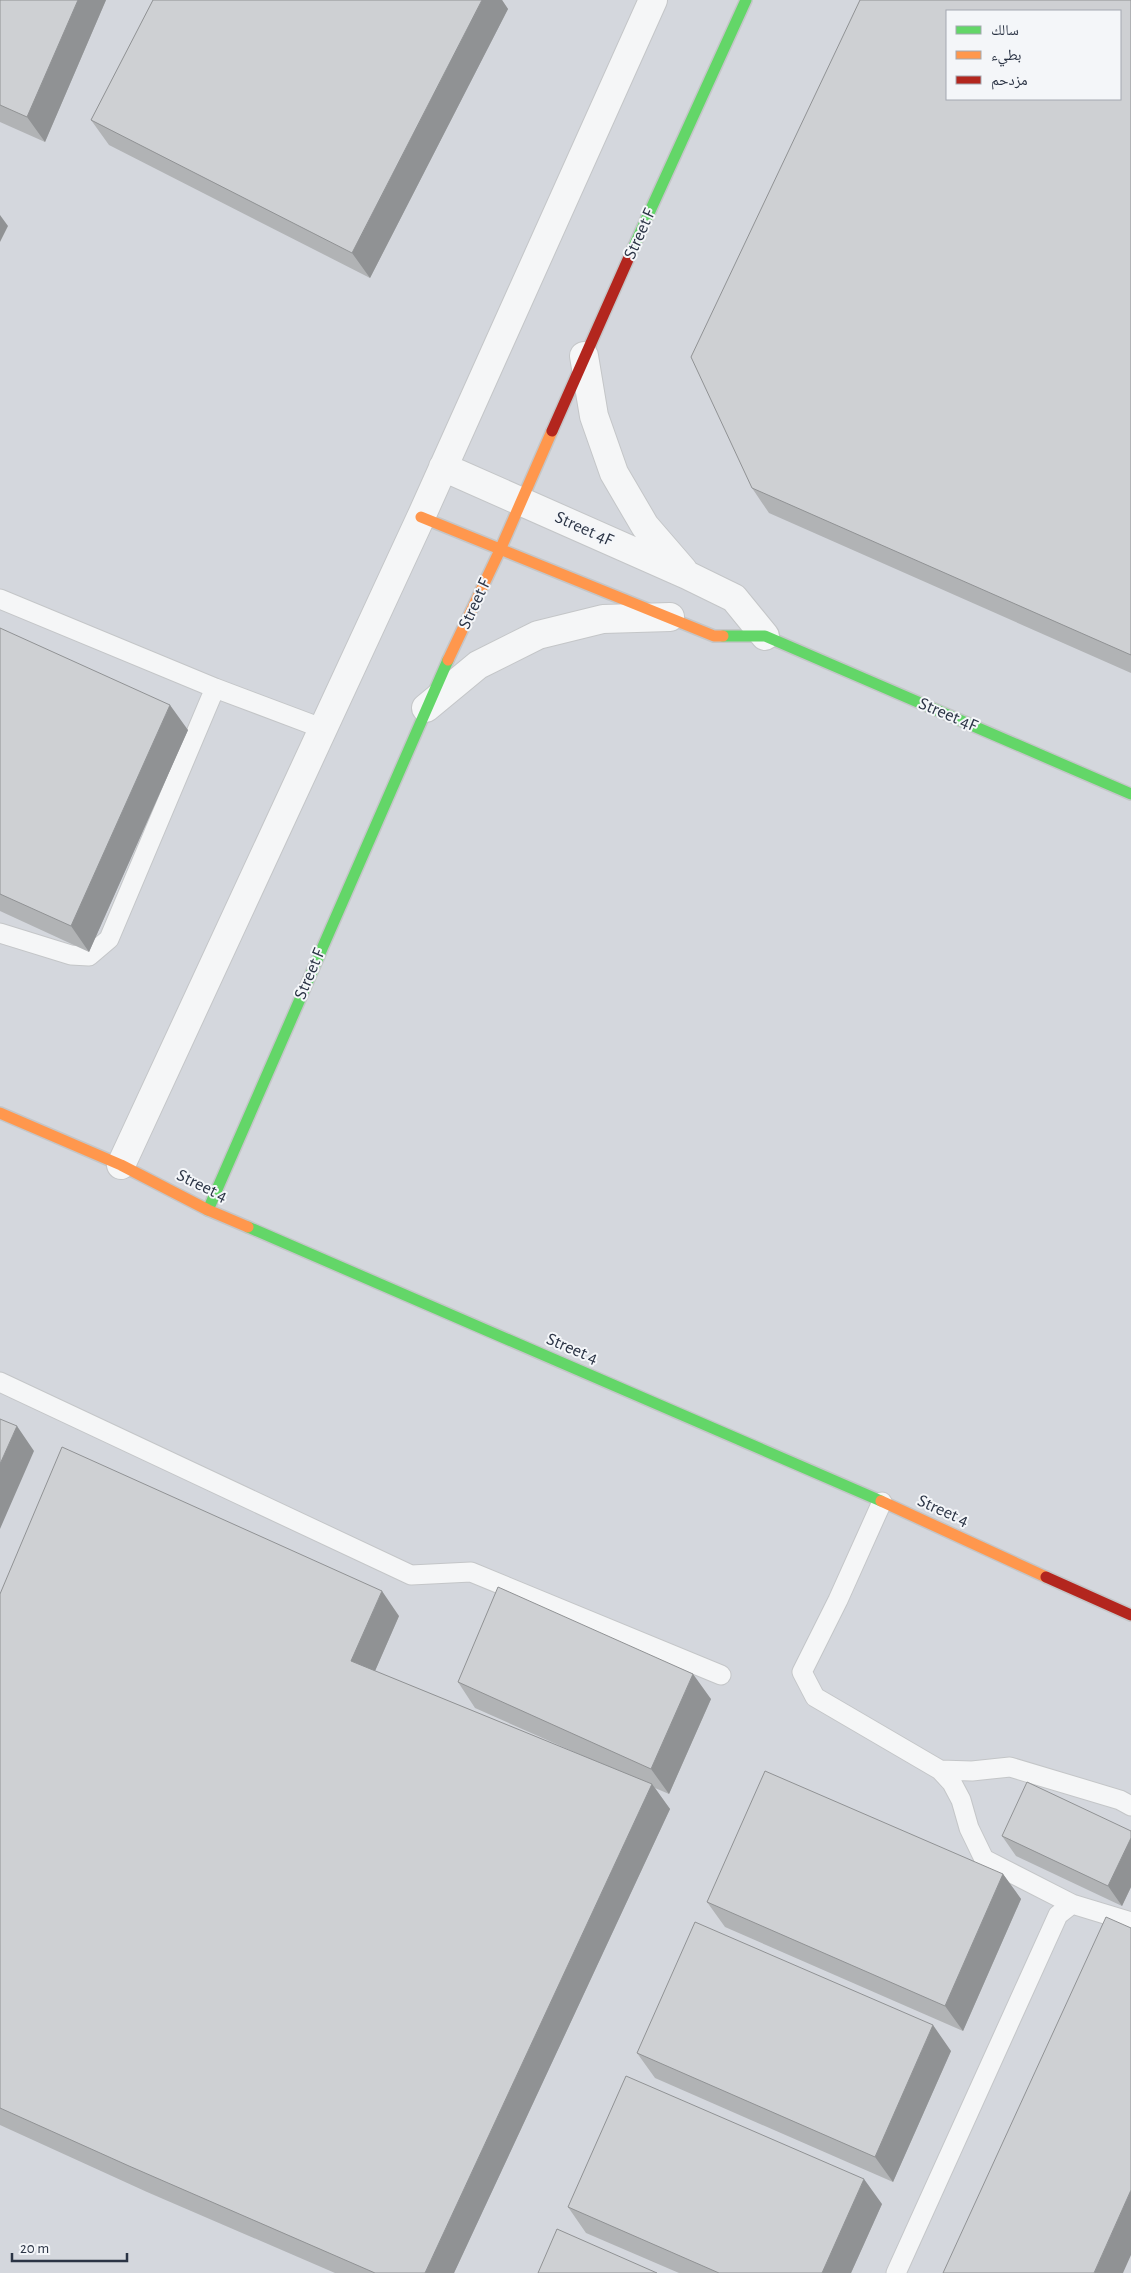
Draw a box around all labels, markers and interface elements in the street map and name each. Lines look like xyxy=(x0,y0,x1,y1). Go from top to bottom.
legend xyxy=(946,10,1121,100)
text: سالك xyxy=(991,23,1019,38)
text: بطيء xyxy=(991,48,1021,67)
text: مزدحم xyxy=(991,73,1028,90)
street label: Street F xyxy=(621,206,659,262)
street label: Street 4F xyxy=(552,508,616,550)
street label: Street F xyxy=(456,576,494,632)
street label: Street 4F xyxy=(916,695,980,735)
street label: Street F xyxy=(291,946,329,1002)
street label: Street 4 xyxy=(174,1166,231,1206)
street label: Street 4 xyxy=(544,1330,601,1368)
street label: Street 4 xyxy=(915,1492,972,1530)
scale bar xyxy=(12,2230,128,2262)
text: 20 m xyxy=(20,2241,49,2256)

